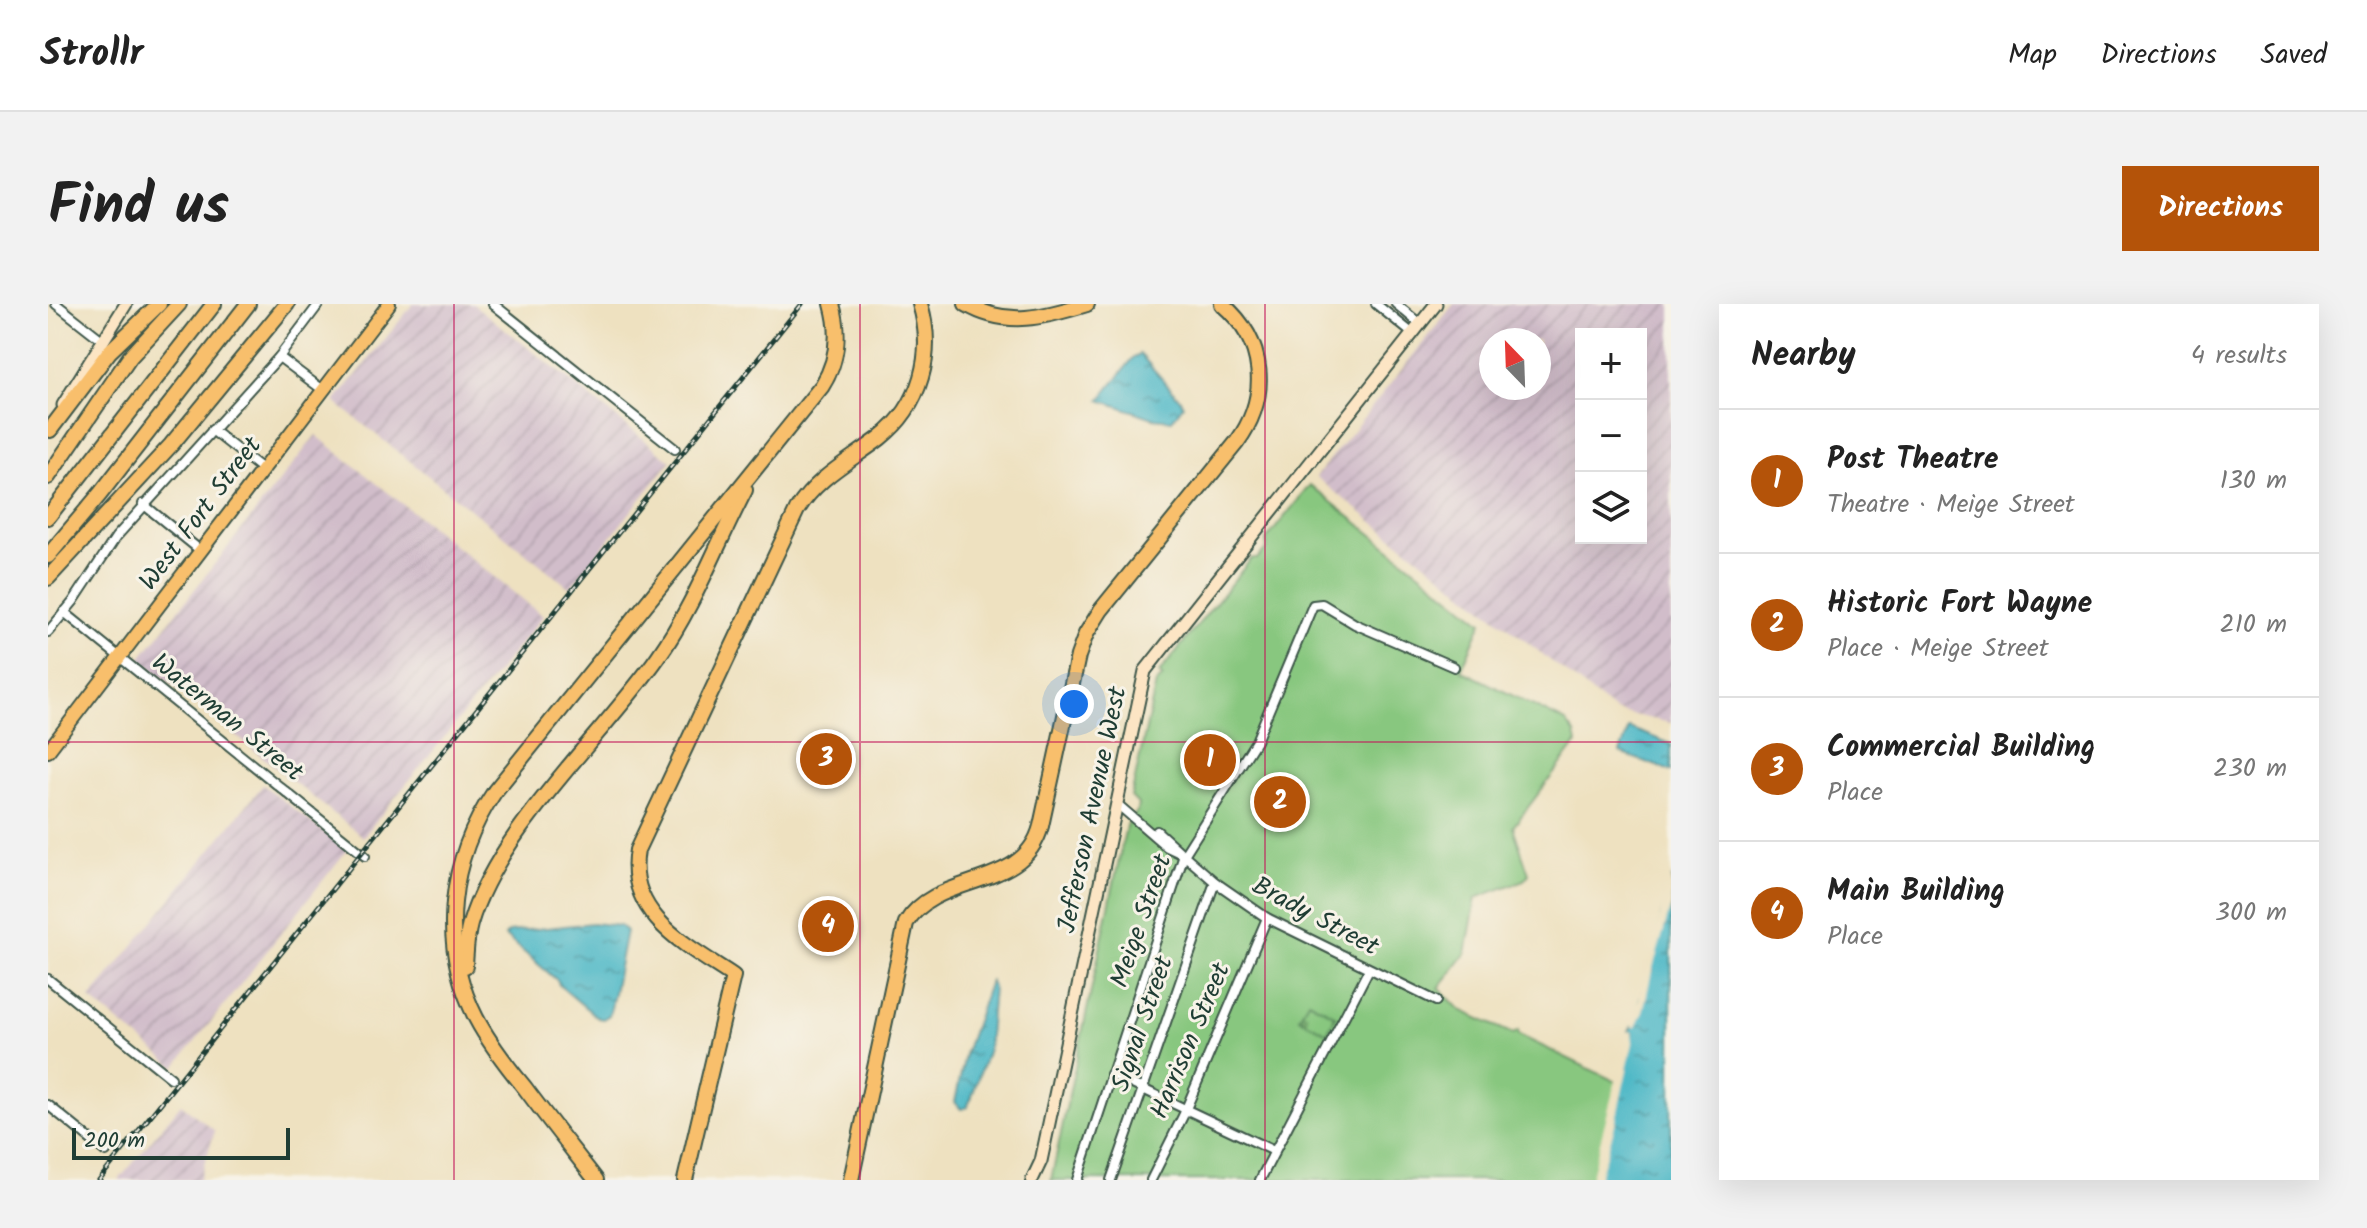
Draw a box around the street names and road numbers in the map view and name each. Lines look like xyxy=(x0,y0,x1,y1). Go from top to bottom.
street label: West Fort Street xyxy=(129,427,274,600)
street label: Waterman Street xyxy=(142,643,313,793)
street label: Jefferson Avenue West xyxy=(1046,682,1140,937)
street label: Meige Street xyxy=(1100,848,1185,993)
street label: Brady Street xyxy=(1244,866,1387,969)
street label: Signal Street xyxy=(1100,950,1186,1098)
street label: Harrison Street xyxy=(1139,955,1243,1126)

